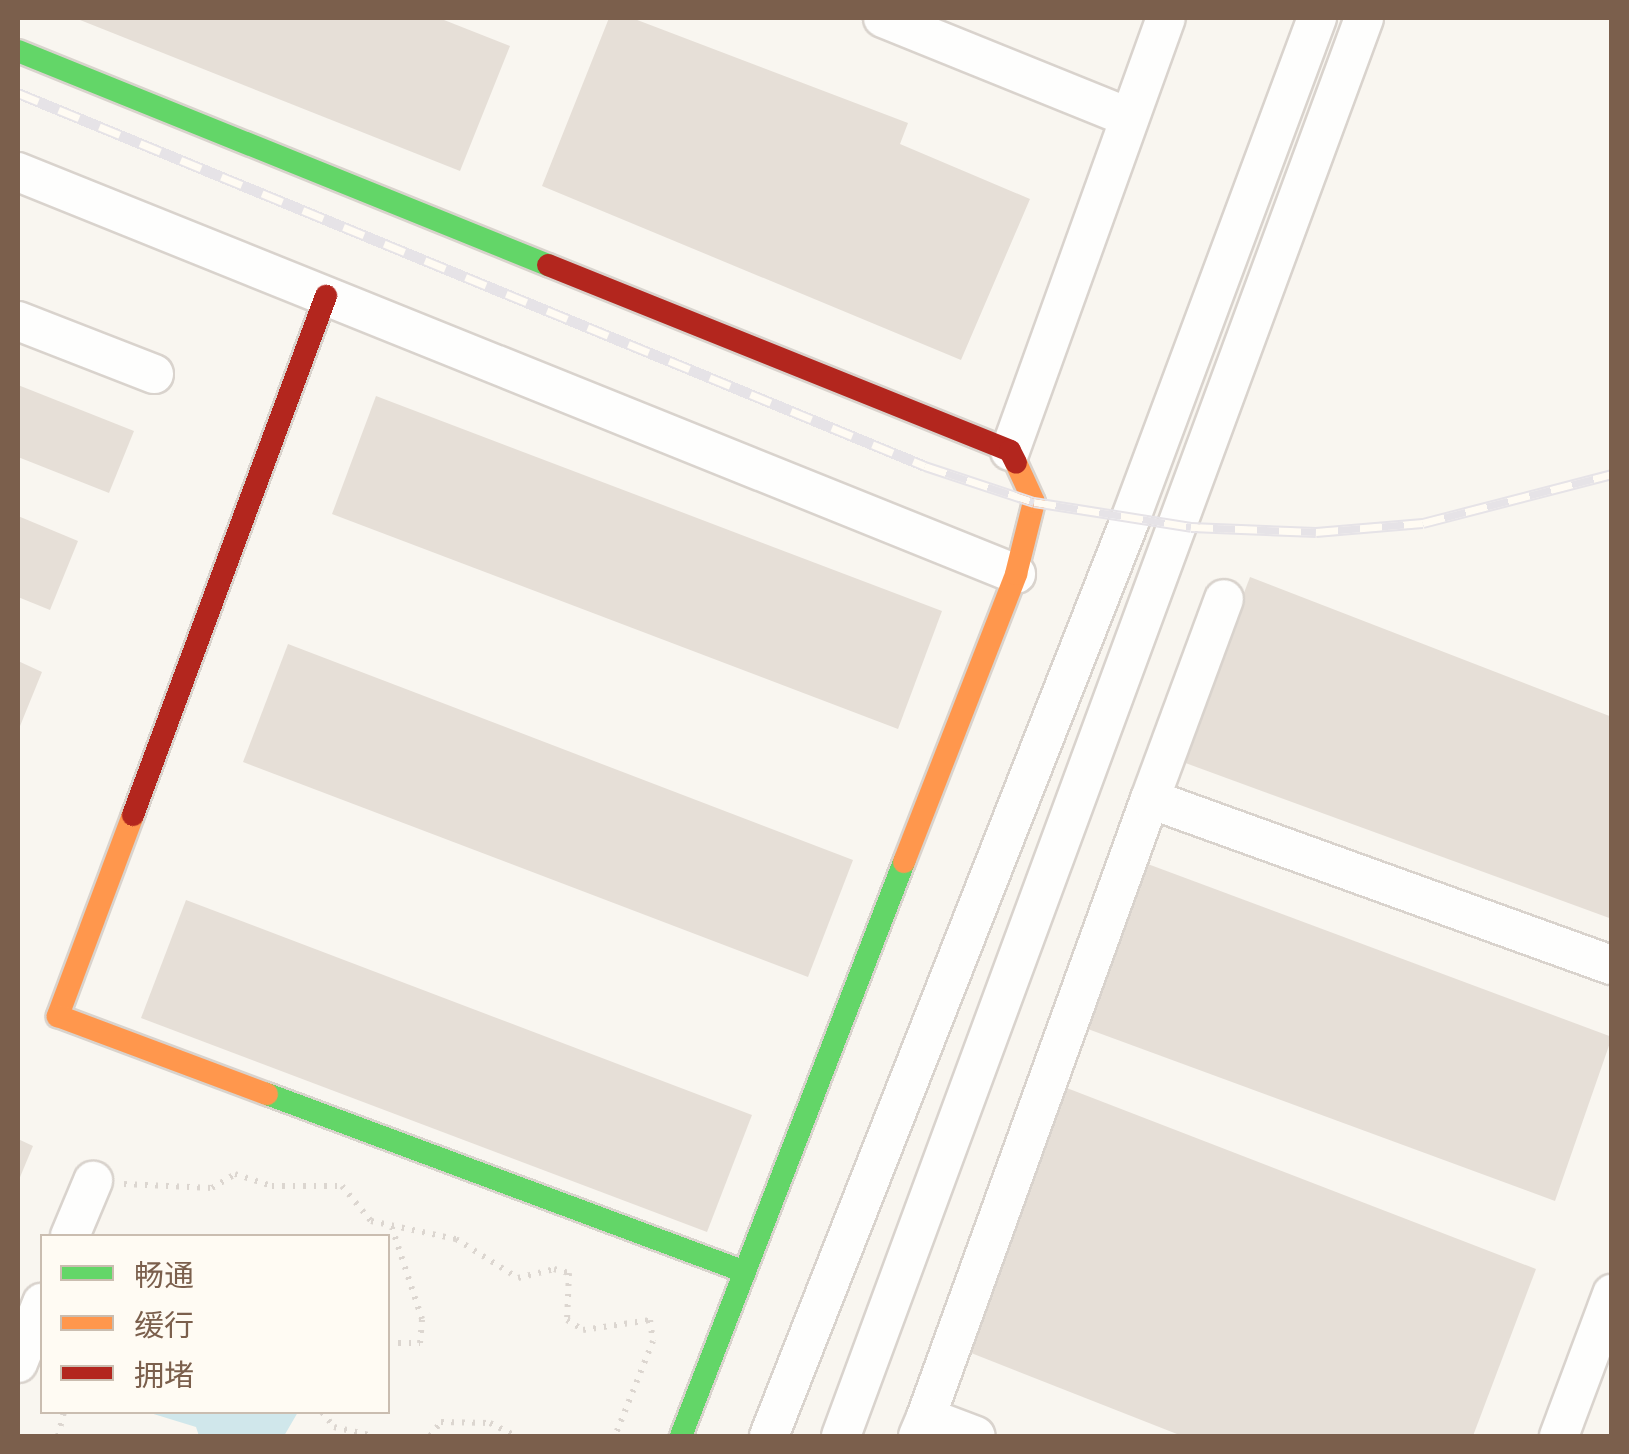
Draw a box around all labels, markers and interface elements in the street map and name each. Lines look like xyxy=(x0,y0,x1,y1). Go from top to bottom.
legend xyxy=(40,1234,390,1414)
text: 畅通 xyxy=(134,1256,194,1295)
text: 缓行 xyxy=(134,1306,194,1345)
text: 拥堵 xyxy=(134,1356,194,1395)

